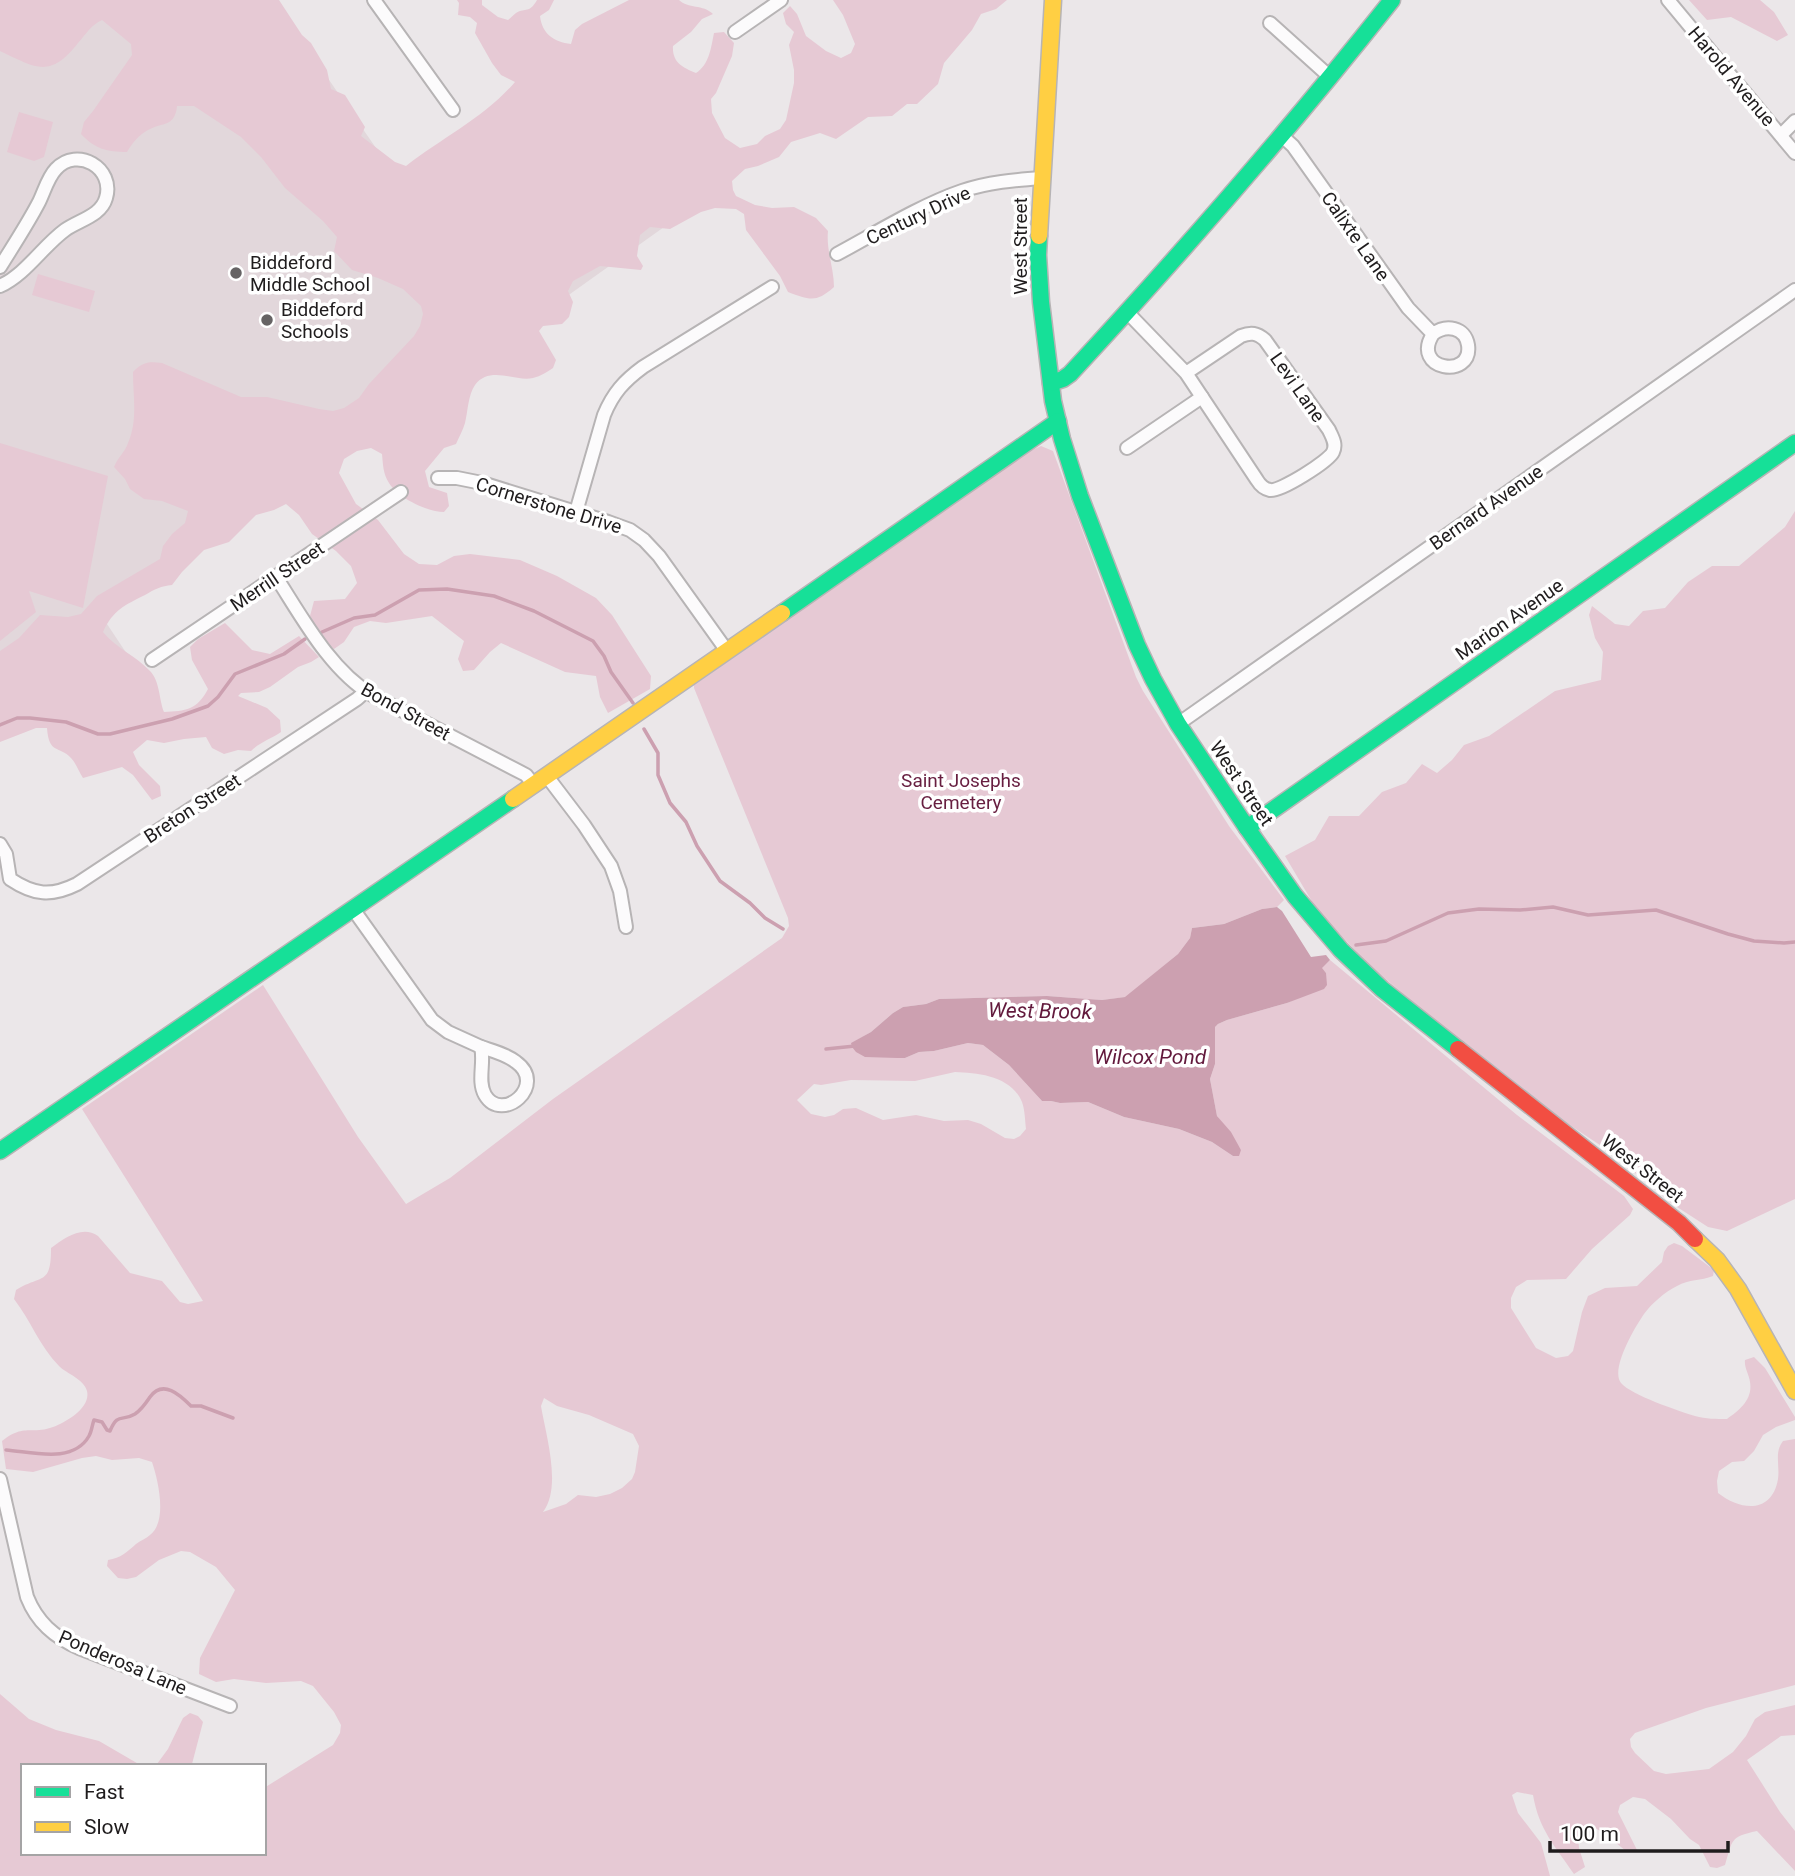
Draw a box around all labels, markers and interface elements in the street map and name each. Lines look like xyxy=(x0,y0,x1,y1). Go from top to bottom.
street label: Harold Avenue xyxy=(1683,22,1780,131)
street label: Century Drive xyxy=(862,181,974,250)
street label: Calixte Lane xyxy=(1316,187,1395,285)
street label: West Street xyxy=(1009,197,1032,295)
place label: Biddeford Middle School xyxy=(250,251,370,296)
marker: Biddeford Middle School xyxy=(228,265,244,281)
place label: Biddeford Schools xyxy=(281,298,363,343)
marker: Biddeford Schools xyxy=(259,312,275,328)
street label: Levi Lane xyxy=(1265,348,1330,427)
street label: Bernard Avenue xyxy=(1425,460,1547,555)
street label: Cornerstone Drive xyxy=(473,472,625,539)
street label: Merrill Street xyxy=(226,537,329,616)
street label: Marion Avenue xyxy=(1451,574,1568,665)
street label: Bond Street xyxy=(357,677,455,745)
street label: West Street xyxy=(1205,736,1278,830)
street label: Breton Street xyxy=(140,769,245,848)
park label: Saint Josephs Cemetery xyxy=(901,769,1021,814)
water label: West Brook xyxy=(988,998,1093,1024)
water label: Wilcox Pond xyxy=(1094,1045,1207,1069)
street label: West Street xyxy=(1597,1129,1688,1207)
street label: Ponderosa Lane xyxy=(55,1625,190,1700)
legend xyxy=(21,1764,266,1855)
text: Fast xyxy=(84,1780,125,1804)
scale bar xyxy=(1550,1810,1728,1854)
text: Slow xyxy=(84,1815,130,1839)
text: 100 m xyxy=(1560,1822,1619,1846)

